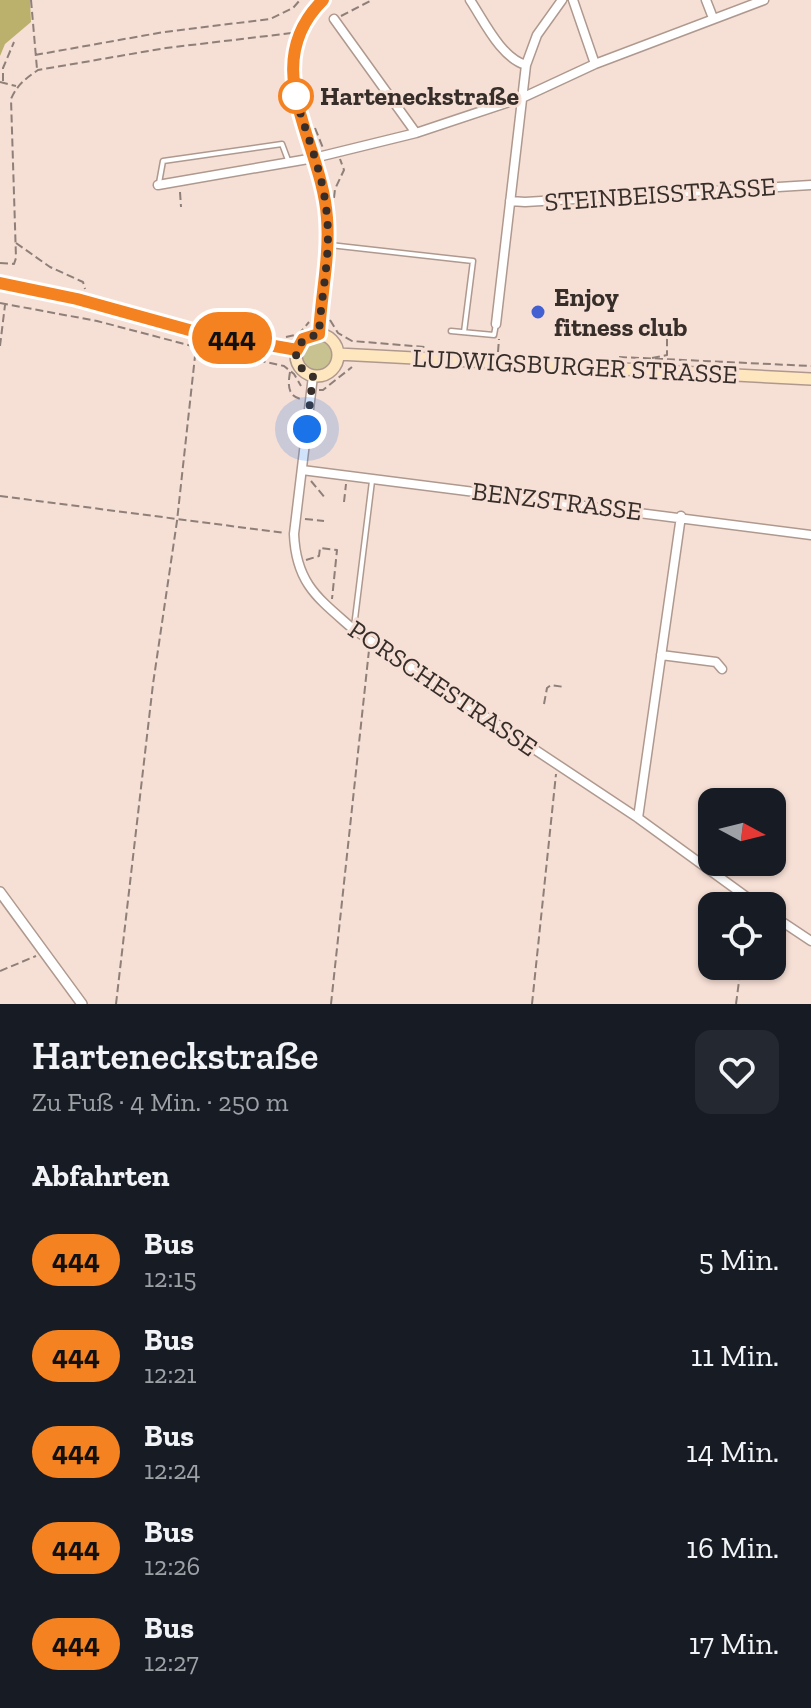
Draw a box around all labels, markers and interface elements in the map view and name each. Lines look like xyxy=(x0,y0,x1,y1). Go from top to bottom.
marker: Harteneckstraße xyxy=(279,79,313,113)
place label: Harteneckstraße xyxy=(320,80,519,112)
street label: STEINBEISSTRASSE xyxy=(543,170,777,218)
place label: Enjoy fitness club xyxy=(554,281,687,343)
marker: Enjoy fitness club xyxy=(529,303,547,321)
line badge: 444 xyxy=(186,312,278,364)
text: 444 xyxy=(208,321,256,354)
street label: LUDWIGSBURGER STRASSE xyxy=(412,342,738,390)
your location xyxy=(287,409,327,449)
street label: BENZSTRASSE xyxy=(470,475,644,527)
street label: PORSCHESTRASSE xyxy=(342,613,544,763)
north arrow xyxy=(698,788,786,876)
map controls xyxy=(698,788,786,980)
button: locate xyxy=(698,892,786,980)
button: heart xyxy=(695,1030,779,1114)
text: Harteneckstraße xyxy=(32,1033,318,1079)
text: Zu Fuß · 4 Min. · 250 m xyxy=(32,1086,288,1118)
text: Abfahrten xyxy=(32,1158,170,1194)
text: Bus xyxy=(144,1226,194,1262)
text: 5 Min. xyxy=(698,1242,779,1278)
text: 444 xyxy=(52,1243,100,1276)
text: 12:15 xyxy=(144,1262,197,1294)
text: Bus xyxy=(144,1322,194,1358)
text: 11 Min. xyxy=(691,1338,779,1374)
text: 444 xyxy=(52,1339,100,1372)
text: 12:21 xyxy=(144,1358,197,1390)
text: Bus xyxy=(144,1418,194,1454)
text: 14 Min. xyxy=(686,1434,779,1470)
text: 444 xyxy=(52,1435,100,1468)
text: 12:24 xyxy=(144,1454,201,1486)
text: Bus xyxy=(144,1514,194,1550)
text: 16 Min. xyxy=(686,1530,779,1566)
text: 444 xyxy=(52,1531,100,1564)
text: 12:26 xyxy=(144,1550,200,1582)
text: Bus xyxy=(144,1610,194,1646)
text: 17 Min. xyxy=(689,1626,779,1662)
text: 444 xyxy=(52,1627,100,1660)
text: 12:27 xyxy=(144,1646,199,1678)

